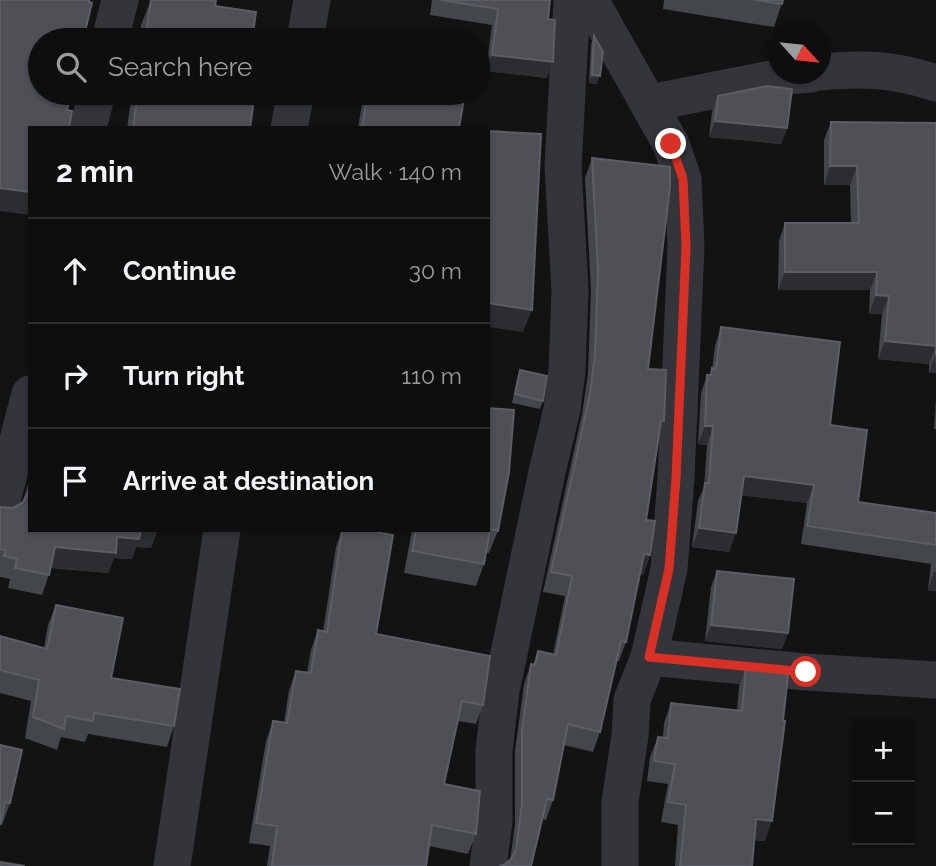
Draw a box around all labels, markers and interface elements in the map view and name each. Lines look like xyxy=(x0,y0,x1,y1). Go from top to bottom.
north arrow xyxy=(768,21,831,84)
search box xyxy=(28,28,490,105)
icon: search xyxy=(52,48,90,86)
text: Search here xyxy=(108,52,252,82)
route end xyxy=(655,128,686,159)
text: 2 min xyxy=(56,154,134,189)
text: Walk · 140 m xyxy=(329,158,462,185)
icon: ahead xyxy=(56,252,94,290)
text: Continue xyxy=(123,256,236,286)
text: 30 m xyxy=(409,257,462,284)
icon: right xyxy=(56,357,94,395)
text: Turn right xyxy=(123,361,244,391)
text: 110 m xyxy=(401,362,462,389)
icon: arrive xyxy=(56,462,94,500)
text: Arrive at destination xyxy=(123,466,374,496)
route start xyxy=(790,656,821,687)
map controls xyxy=(852,719,915,845)
button: + xyxy=(852,719,915,782)
button: − xyxy=(852,782,915,845)

